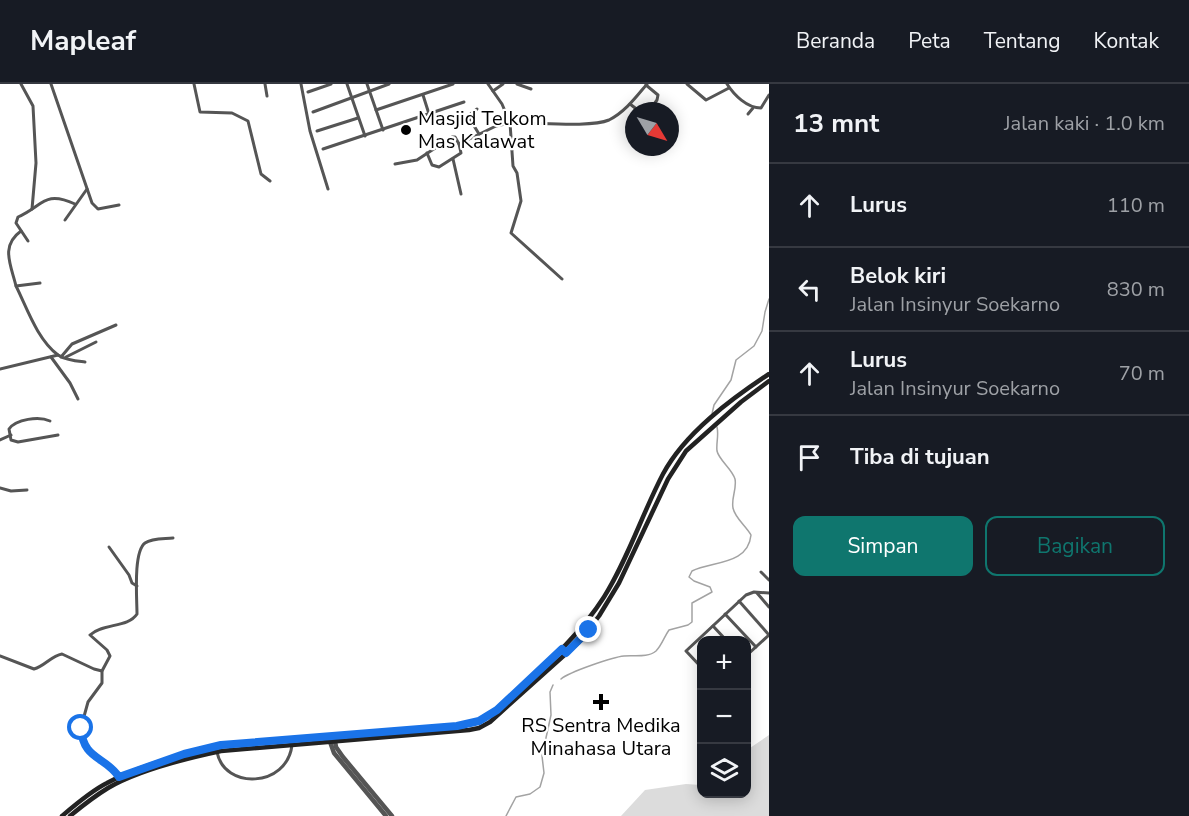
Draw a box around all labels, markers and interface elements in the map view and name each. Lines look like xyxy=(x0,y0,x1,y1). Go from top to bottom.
text: Mapleaf xyxy=(30,22,136,60)
text: Beranda xyxy=(796,27,875,55)
text: Peta xyxy=(908,27,951,55)
text: Tentang xyxy=(984,27,1061,55)
text: Kontak xyxy=(1094,27,1159,55)
north arrow xyxy=(625,102,679,156)
place label: Masjid Telkom Mas Kalawat xyxy=(418,105,547,155)
text: 13 mnt xyxy=(793,106,879,141)
text: Jalan kaki · 1.0 km xyxy=(1004,110,1165,137)
marker: Masjid Telkom Mas Kalawat xyxy=(399,123,413,137)
icon: ahead xyxy=(793,189,826,222)
text: Lurus xyxy=(850,190,907,220)
text: 110 m xyxy=(1107,192,1165,219)
text: Belok kiri xyxy=(850,261,946,291)
icon: left xyxy=(793,273,826,306)
text: 830 m xyxy=(1107,276,1165,303)
text: Jalan Insinyur Soekarno xyxy=(850,291,1060,318)
text: Lurus xyxy=(850,345,907,375)
icon: ahead xyxy=(793,357,826,390)
text: 70 m xyxy=(1119,360,1165,387)
text: Jalan Insinyur Soekarno xyxy=(850,375,1060,402)
icon: arrive xyxy=(793,441,826,474)
text: Tiba di tujuan xyxy=(850,442,990,472)
button: Simpan xyxy=(793,516,973,576)
button: Bagikan xyxy=(985,516,1165,576)
route end xyxy=(575,616,601,642)
map controls xyxy=(697,636,751,798)
button: + xyxy=(697,636,751,690)
button: − xyxy=(697,690,751,744)
marker: RS Sentra Medika Minahasa Utara xyxy=(592,693,610,711)
place label: RS Sentra Medika Minahasa Utara xyxy=(521,712,681,762)
route start xyxy=(67,714,93,740)
button: layers xyxy=(697,744,751,798)

